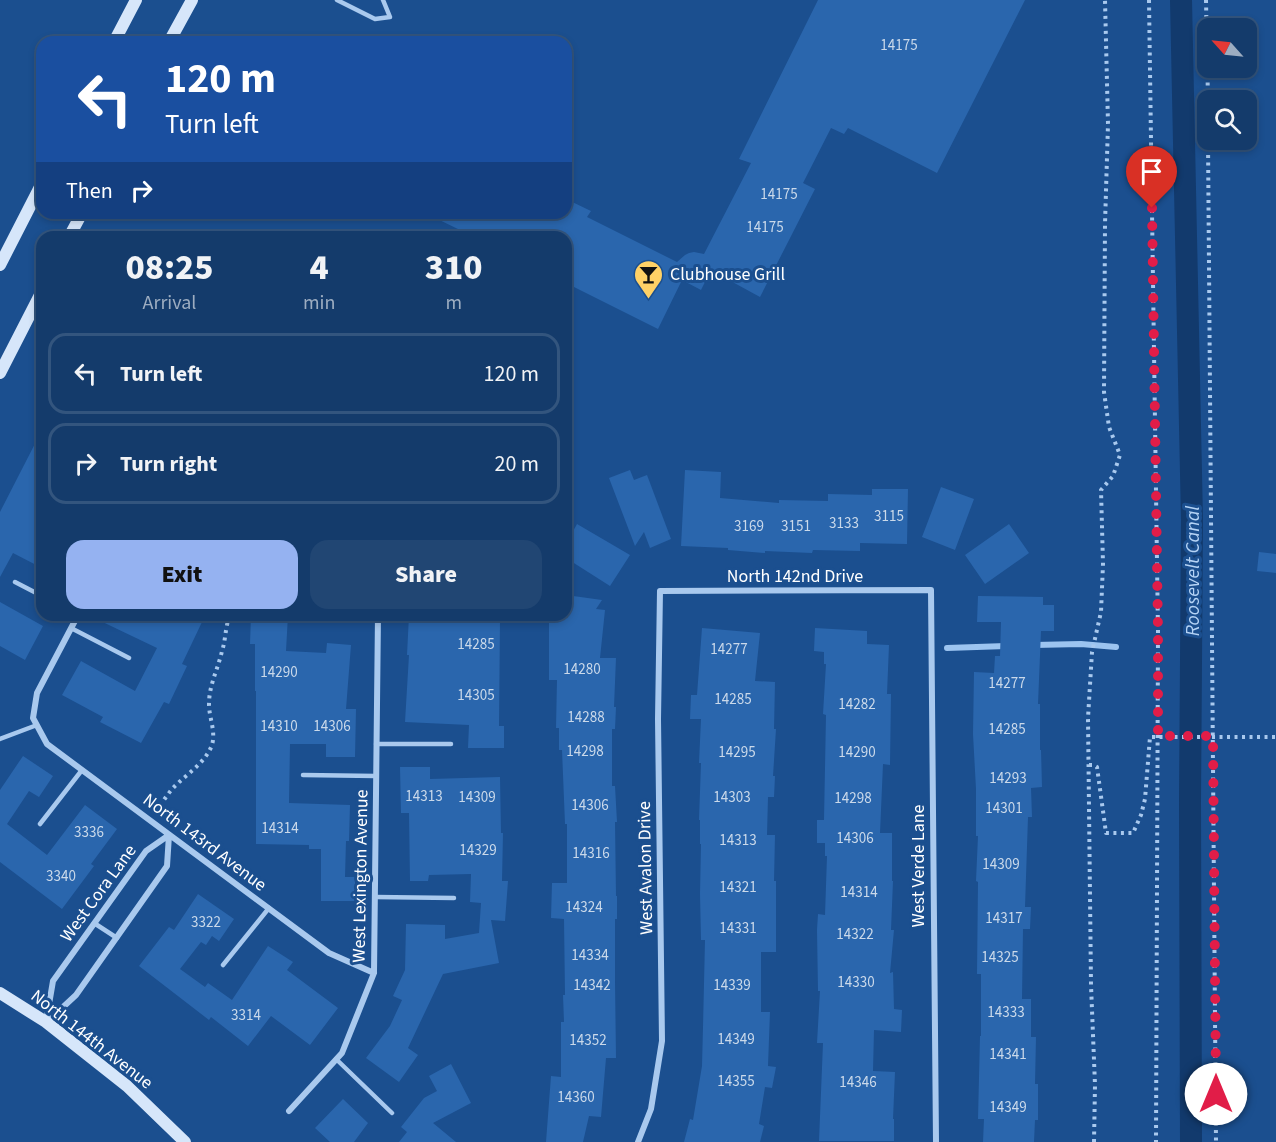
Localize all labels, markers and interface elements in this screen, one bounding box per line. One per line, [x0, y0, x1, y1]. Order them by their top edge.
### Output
north arrow [1197, 18, 1257, 78]
map controls [1197, 18, 1257, 150]
house number: 14175 [880, 35, 918, 56]
text: 120 m [165, 49, 276, 109]
icon: left [66, 60, 144, 138]
button: search [1197, 90, 1257, 150]
text: Turn left [165, 105, 259, 144]
pin [1126, 146, 1177, 208]
icon: arrive [1135, 155, 1168, 188]
icon: right [125, 174, 158, 207]
text: Then [66, 175, 113, 207]
house number: 14175 [760, 184, 798, 205]
house number: 14175 [746, 217, 784, 238]
text: 08:25 [125, 242, 214, 293]
text: 4 [310, 242, 329, 293]
text: 310 [425, 242, 483, 293]
bar icon: Clubhouse Grill [633, 258, 665, 300]
place label: Clubhouse Grill [670, 262, 785, 287]
text: Arrival [143, 289, 196, 317]
text: min [303, 289, 335, 317]
text: m [445, 289, 462, 317]
icon: left [69, 357, 102, 390]
text: Turn left [120, 358, 202, 390]
text: 120 m [484, 358, 539, 390]
icon: right [69, 447, 102, 480]
text: Turn right [120, 448, 217, 480]
text: 20 m [494, 448, 539, 480]
house number: 3115 [874, 506, 904, 527]
water label: Roosevelt Canal [1179, 506, 1207, 636]
house number: 3133 [829, 513, 859, 534]
house number: 3169 [734, 516, 764, 537]
house number: 3151 [781, 516, 811, 537]
button: Exit [66, 540, 298, 609]
button: Share [310, 540, 542, 609]
street label: North 142nd Drive [727, 564, 863, 589]
house number: 14285 [457, 634, 495, 655]
house number: 14277 [710, 639, 748, 660]
house number: 14280 [563, 659, 601, 680]
house number: 14290 [260, 662, 298, 683]
house number: 14277 [988, 673, 1026, 694]
house number: 14305 [457, 685, 495, 706]
house number: 14285 [714, 689, 752, 710]
house number: 14282 [838, 694, 876, 715]
house number: 14288 [567, 707, 605, 728]
house number: 14310 [260, 716, 298, 737]
house number: 14306 [313, 716, 351, 737]
house number: 14285 [988, 719, 1026, 740]
house number: 14298 [566, 741, 604, 762]
house number: 14295 [718, 742, 756, 763]
house number: 14290 [838, 742, 876, 763]
house number: 14293 [989, 768, 1027, 789]
house number: 14313 [405, 786, 443, 807]
house number: 14309 [458, 787, 496, 808]
house number: 14303 [713, 787, 751, 808]
street label: North 143rd Avenue [138, 788, 272, 897]
house number: 14298 [834, 788, 872, 809]
street label: West Lexington Avenue [346, 789, 375, 963]
house number: 14306 [571, 795, 609, 816]
house number: 14301 [985, 798, 1023, 819]
street label: West Avalon Drive [632, 801, 659, 935]
street label: West Verde Lane [906, 804, 931, 928]
house number: 14314 [261, 818, 299, 839]
house number: 3336 [74, 822, 104, 843]
house number: 14306 [836, 828, 874, 849]
house number: 14313 [719, 830, 757, 851]
street label: West Cora Lane [54, 839, 142, 947]
house number: 14329 [459, 840, 497, 861]
house number: 14316 [572, 843, 610, 864]
house number: 14309 [982, 854, 1020, 875]
house number: 3340 [46, 866, 76, 887]
house number: 14321 [719, 877, 757, 898]
house number: 14314 [840, 882, 878, 903]
house number: 14324 [565, 897, 603, 918]
house number: 14317 [985, 908, 1023, 929]
house number: 3322 [191, 912, 221, 933]
house number: 14331 [719, 918, 757, 939]
house number: 14322 [836, 924, 874, 945]
house number: 14334 [571, 945, 609, 966]
house number: 14325 [981, 947, 1019, 968]
house number: 14330 [837, 972, 875, 993]
house number: 14342 [573, 975, 611, 996]
house number: 14339 [713, 975, 751, 996]
street label: North 144th Avenue [25, 984, 158, 1095]
house number: 14333 [987, 1002, 1025, 1023]
house number: 3314 [231, 1005, 261, 1026]
house number: 14349 [717, 1029, 755, 1050]
house number: 14352 [569, 1030, 607, 1051]
house number: 14341 [989, 1044, 1027, 1065]
position arrow [1184, 1062, 1248, 1126]
house number: 14355 [717, 1071, 755, 1092]
house number: 14346 [839, 1072, 877, 1093]
house number: 14360 [557, 1087, 595, 1108]
house number: 14349 [989, 1097, 1027, 1118]

